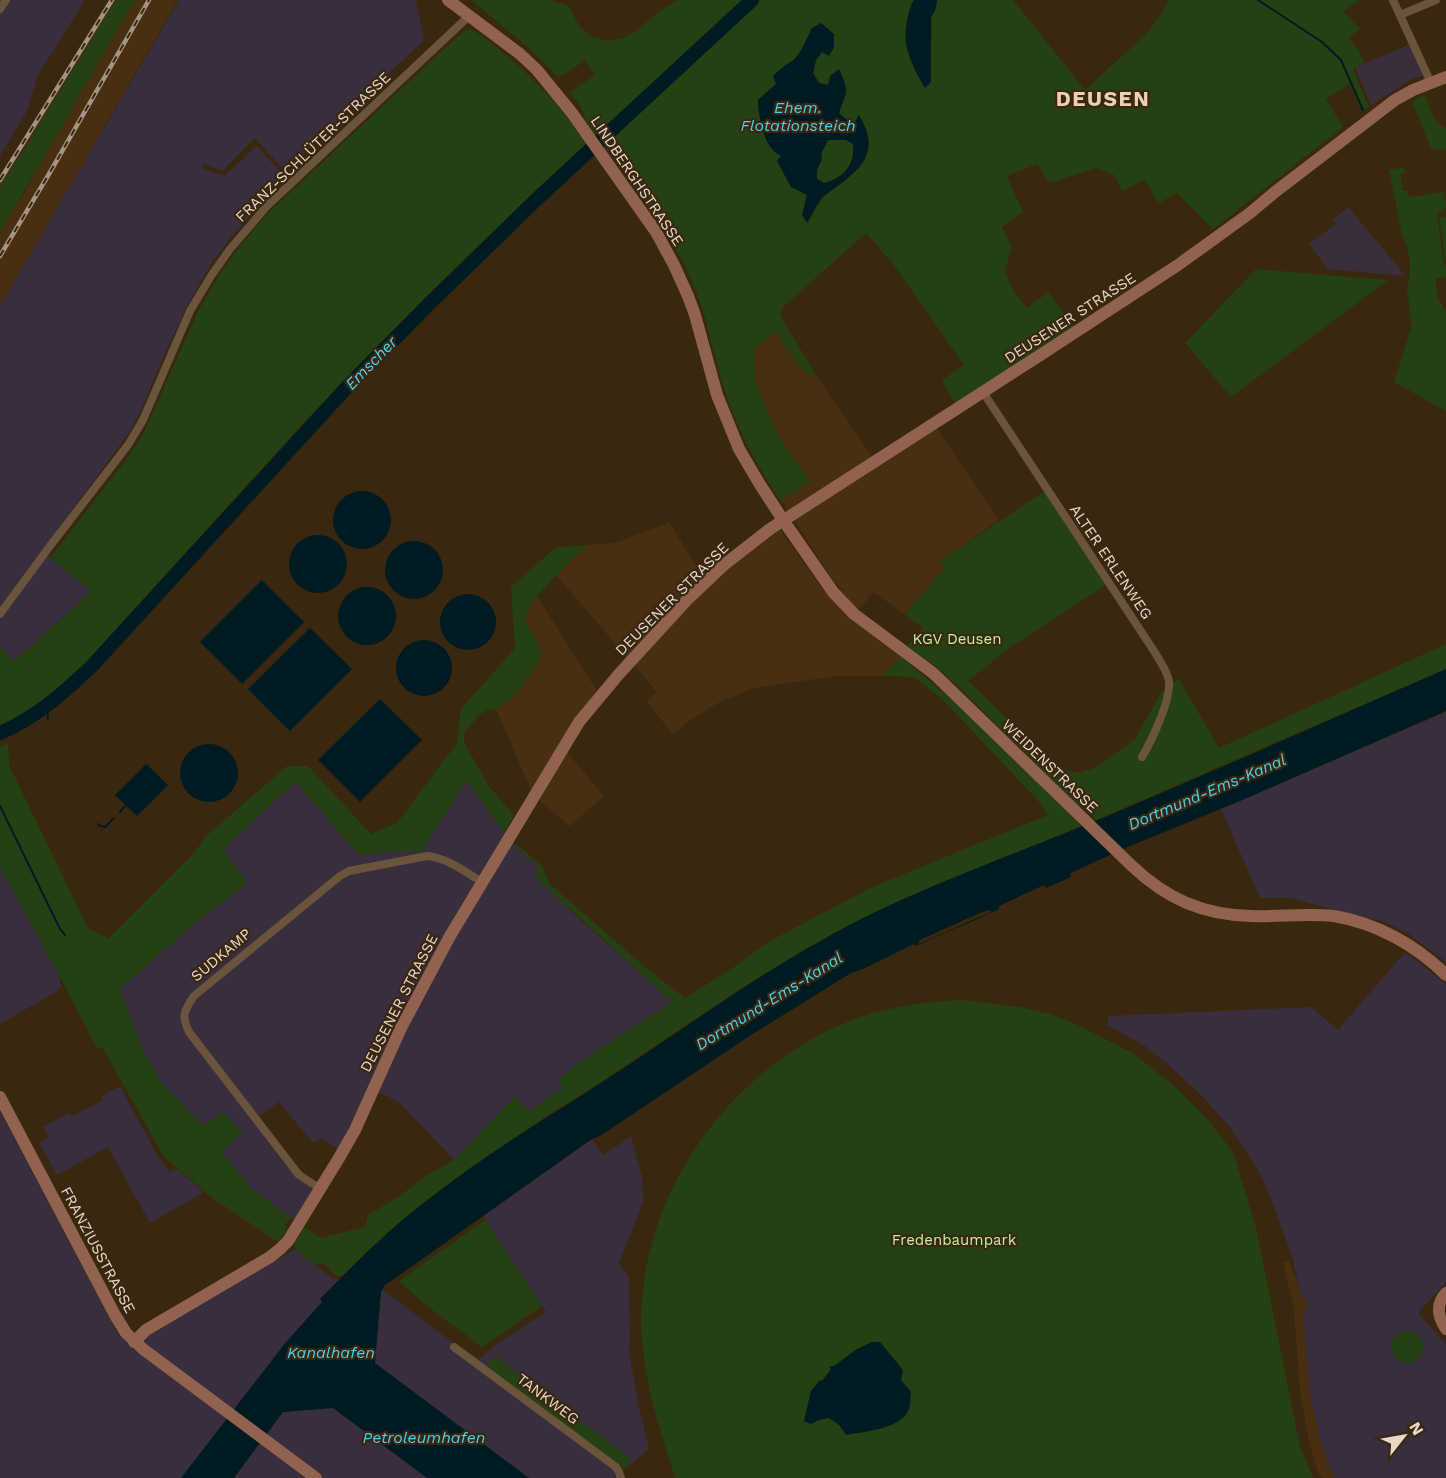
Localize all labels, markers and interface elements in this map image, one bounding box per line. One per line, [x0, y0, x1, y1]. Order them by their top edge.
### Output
street label: FRANZ-SCHLÜTER-STRASSE [232, 68, 394, 226]
district label: DEUSEN [1056, 86, 1150, 111]
water label: Ehem. Flotationsteich [740, 98, 856, 135]
street label: LINDBERGHSTRASSE [587, 112, 687, 250]
street label: DEUSENER STRASSE [1001, 269, 1139, 367]
water label: Emscher [341, 332, 401, 393]
street label: ALTER ERLENWEG [1066, 501, 1156, 623]
street label: DEUSENER STRASSE [612, 539, 732, 659]
park label: KGV Deusen [913, 630, 1001, 648]
street label: WEIDENSTRASSE [998, 716, 1102, 816]
water label: Dortmund-Ems-Kanal [1125, 750, 1289, 834]
street label: SUDKAMP [187, 925, 255, 985]
street label: DEUSENER STRASSE [356, 931, 442, 1075]
water label: Dortmund-Ems-Kanal [692, 948, 846, 1054]
street label: FRANZIUSSTRASSE [57, 1184, 139, 1316]
park label: Fredenbaumpark [892, 1231, 1017, 1249]
water label: Kanalhafen [287, 1343, 375, 1362]
street label: TANKWEG [513, 1370, 583, 1428]
north arrow [1374, 1406, 1434, 1466]
text: N [1405, 1419, 1428, 1439]
water label: Petroleumhafen [363, 1428, 485, 1447]

